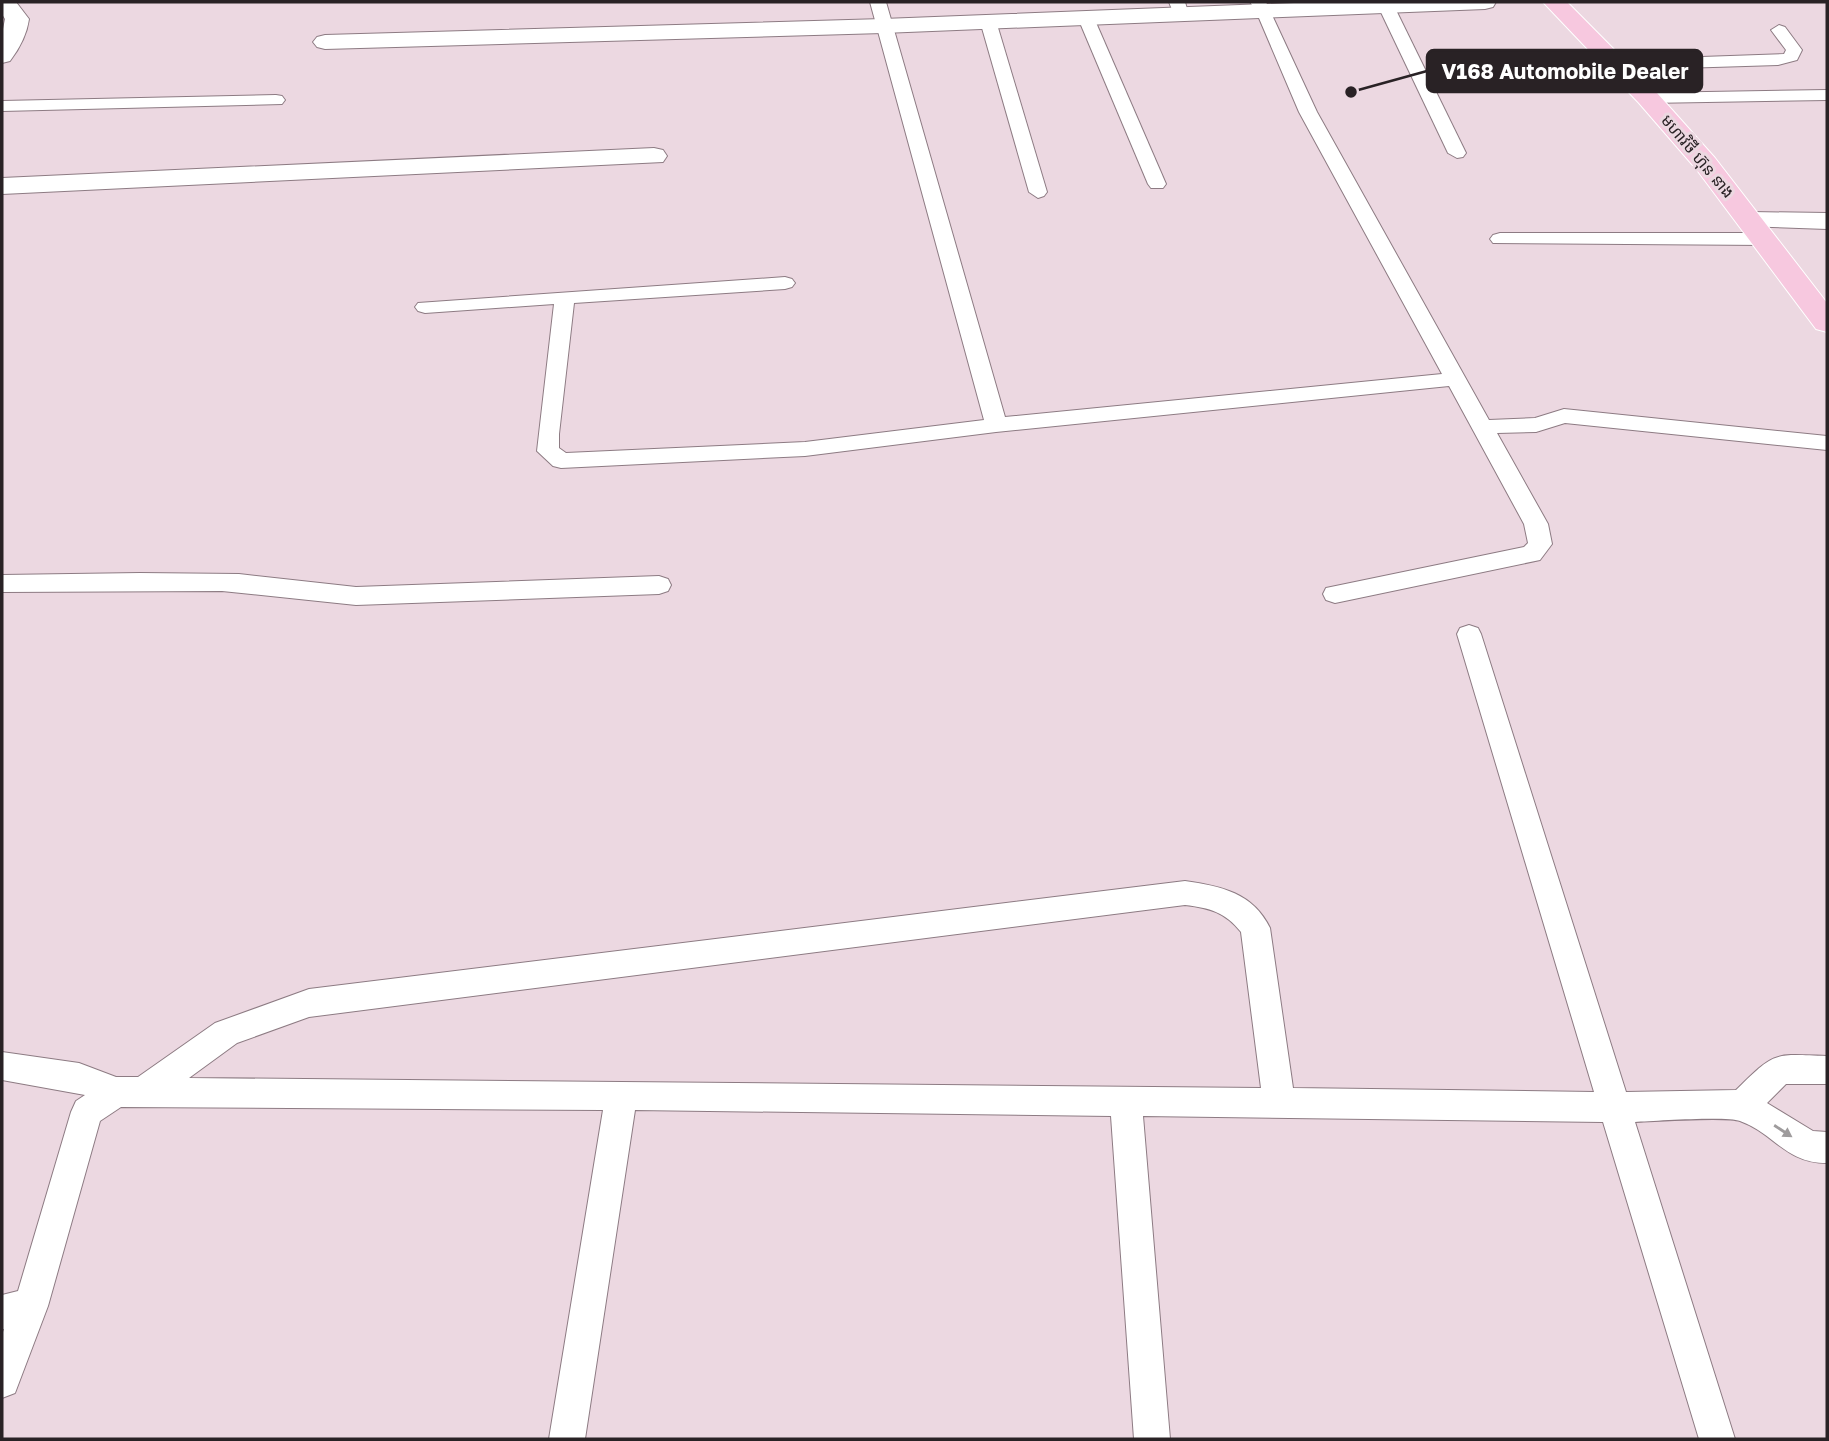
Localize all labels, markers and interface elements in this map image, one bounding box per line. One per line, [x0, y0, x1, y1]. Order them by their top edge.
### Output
callout: V168 Automobile Dealer [1427, 50, 1702, 92]
text: V168 Automobile Dealer [1441, 58, 1689, 84]
street label: មហាវិថី ហ៊ុន នាង [1656, 110, 1739, 203]
one-way arrow [1774, 1124, 1793, 1137]

